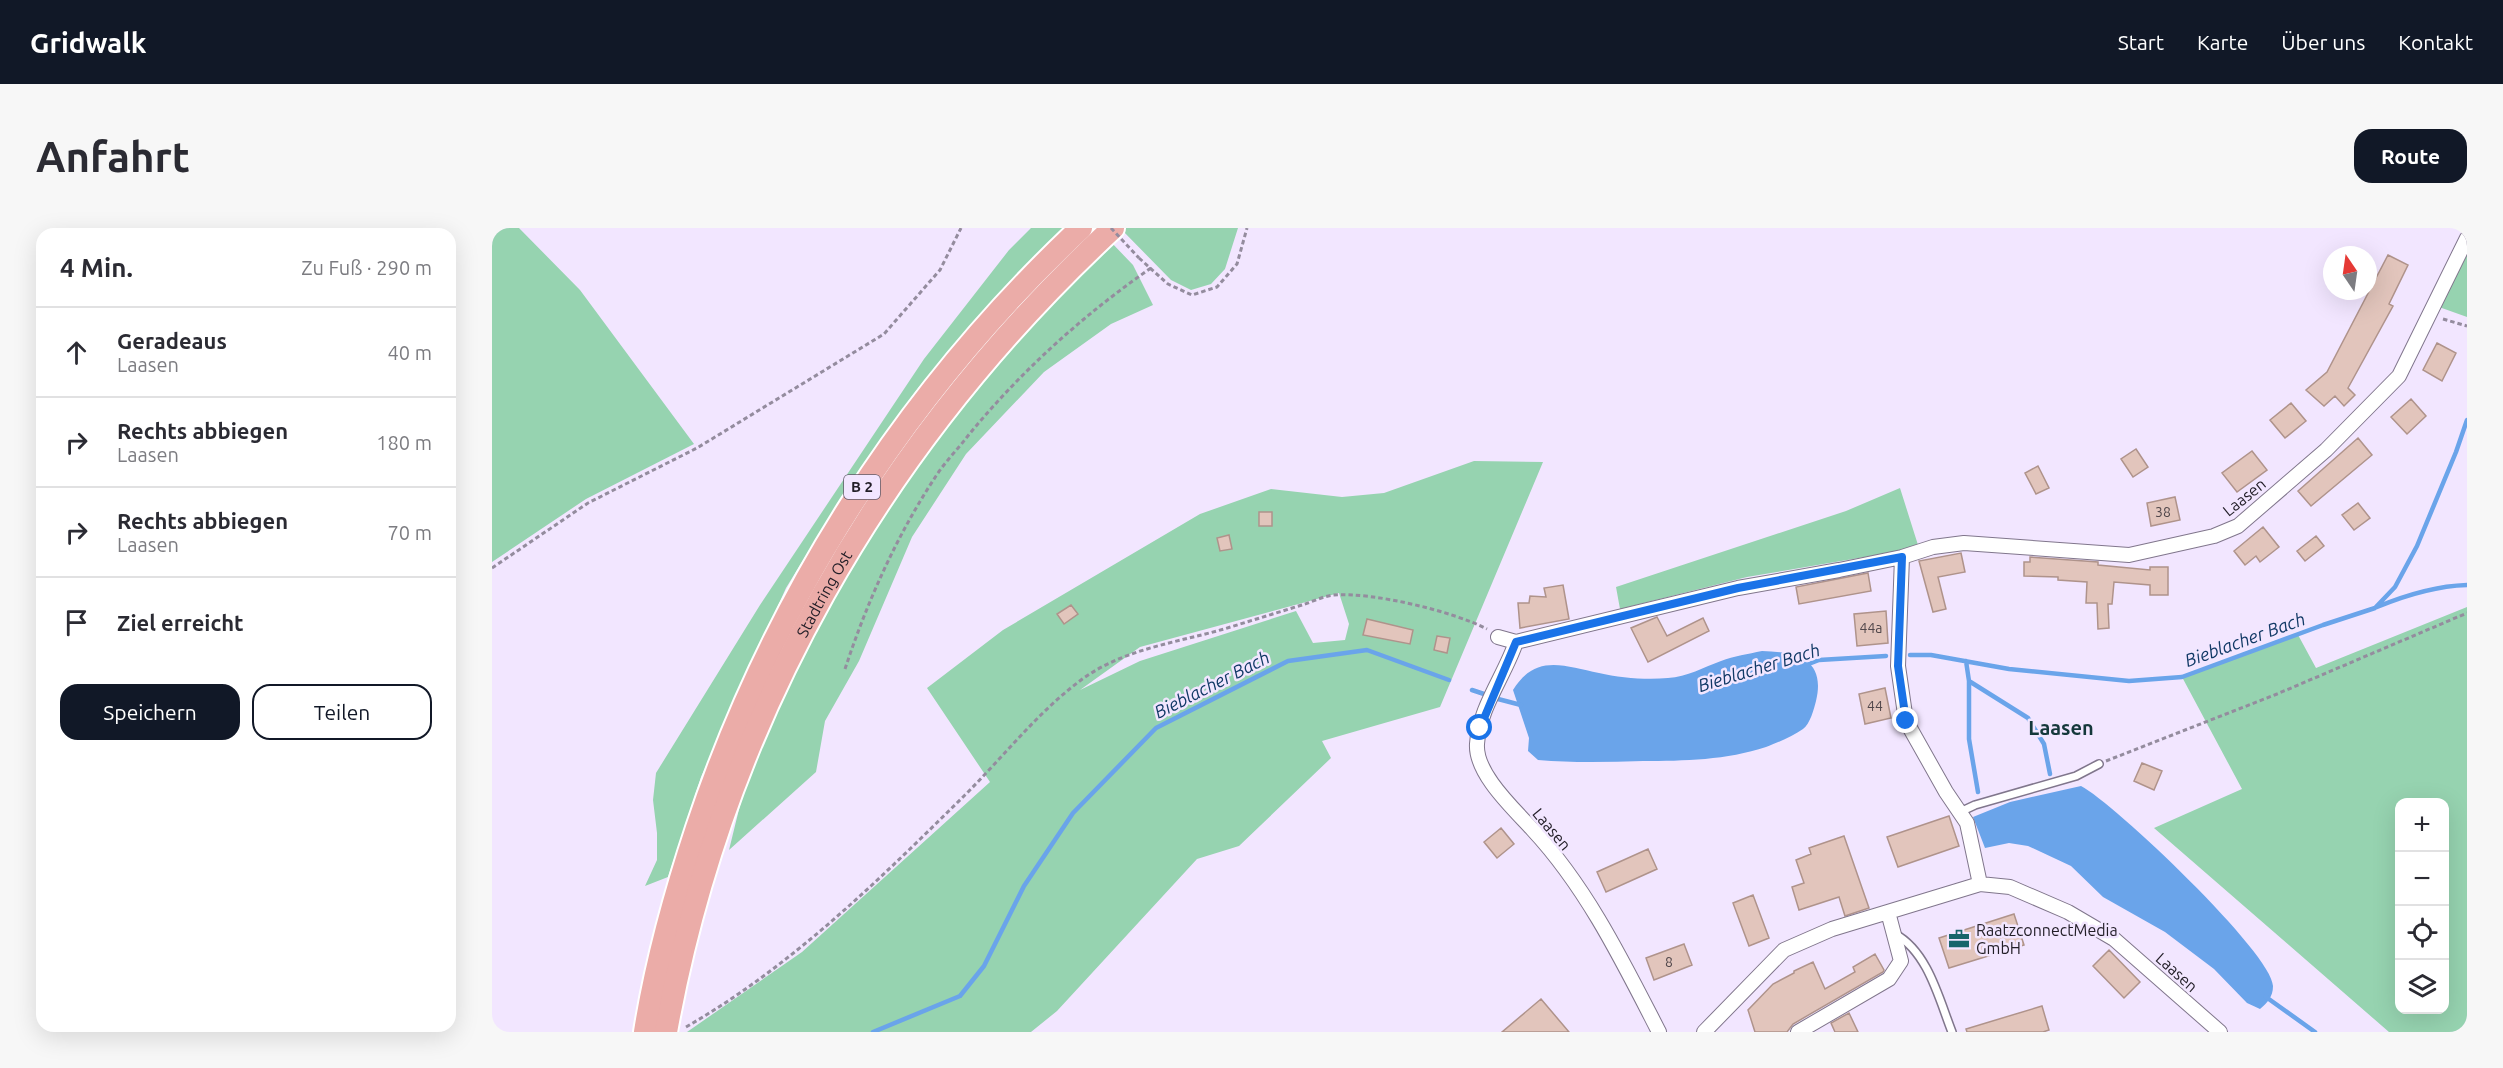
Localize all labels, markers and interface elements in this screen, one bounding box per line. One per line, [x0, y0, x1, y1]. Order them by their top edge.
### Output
text: Gridwalk [30, 27, 147, 58]
text: Start [2118, 30, 2164, 54]
text: Karte [2197, 30, 2248, 54]
text: Über uns [2281, 30, 2365, 54]
text: Kontakt [2398, 30, 2473, 54]
button: Route [2354, 129, 2467, 183]
text: Anfahrt [36, 133, 190, 180]
north arrow [2323, 246, 2377, 300]
text: 4 Min. [60, 253, 133, 282]
text: Zu Fuß · 290 m [301, 256, 432, 279]
text: Geradeaus [117, 328, 227, 353]
icon: ahead [60, 336, 93, 369]
text: 40 m [388, 341, 432, 364]
text: Laasen [117, 353, 179, 376]
text: Rechts abbiegen [117, 418, 288, 443]
icon: right [60, 426, 93, 459]
text: 180 m [376, 431, 432, 454]
text: Laasen [117, 443, 179, 466]
street label: Laasen [2219, 474, 2269, 520]
road number: B 2 [844, 475, 880, 499]
house number: 38 [2155, 504, 2171, 520]
text: Rechts abbiegen [117, 508, 288, 533]
icon: right [60, 516, 93, 549]
text: 70 m [388, 521, 432, 544]
text: Laasen [117, 533, 179, 556]
street label: Stadtring Ost [793, 547, 856, 640]
icon: arrive [60, 606, 93, 639]
water label: Bieblacher Bach [2182, 608, 2308, 670]
text: Ziel erreicht [117, 610, 244, 635]
house number: 44a [1860, 620, 1883, 636]
water label: Bieblacher Bach [1695, 639, 1822, 695]
water label: Bieblacher Bach [1151, 646, 1273, 722]
button: Speichern [60, 684, 240, 740]
button: Teilen [252, 684, 432, 740]
house number: 44 [1867, 698, 1883, 714]
route end [1892, 707, 1918, 733]
route start [1466, 714, 1492, 740]
district label: Laasen [2028, 716, 2094, 739]
map controls [2395, 798, 2449, 1014]
button: + [2395, 798, 2449, 852]
street label: Laasen [1529, 804, 1575, 854]
button: − [2395, 852, 2449, 906]
button: locate [2395, 906, 2449, 960]
place label: RaatzconnectMedia GmbH [1976, 921, 2118, 957]
office icon: RaatzconnectMedia GmbH [1947, 927, 1971, 951]
street label: Laasen [2153, 949, 2201, 995]
house number: 8 [1665, 954, 1673, 970]
button: layers [2395, 960, 2449, 1014]

